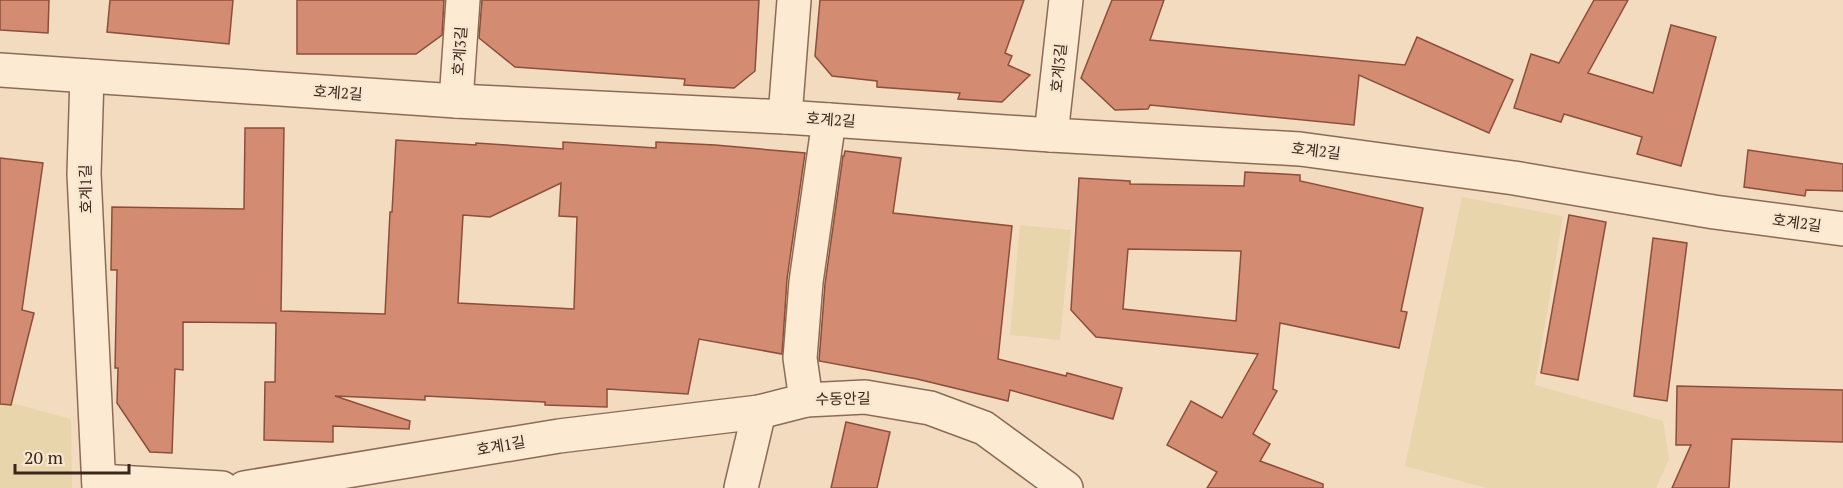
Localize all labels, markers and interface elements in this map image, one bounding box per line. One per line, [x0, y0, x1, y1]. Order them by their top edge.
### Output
street label: 호계3길 [447, 26, 471, 76]
street label: 호계3길 [1045, 42, 1071, 94]
street label: 호계2길 [313, 80, 363, 104]
street label: 호계2길 [806, 107, 856, 131]
street label: 호계2길 [1290, 137, 1342, 163]
street label: 호계1길 [75, 164, 95, 214]
street label: 호계2길 [1771, 209, 1823, 235]
street label: 수동안길 [815, 388, 871, 408]
street label: 호계1길 [475, 431, 527, 459]
scale bar [15, 437, 129, 475]
text: 20 m [24, 445, 64, 469]

